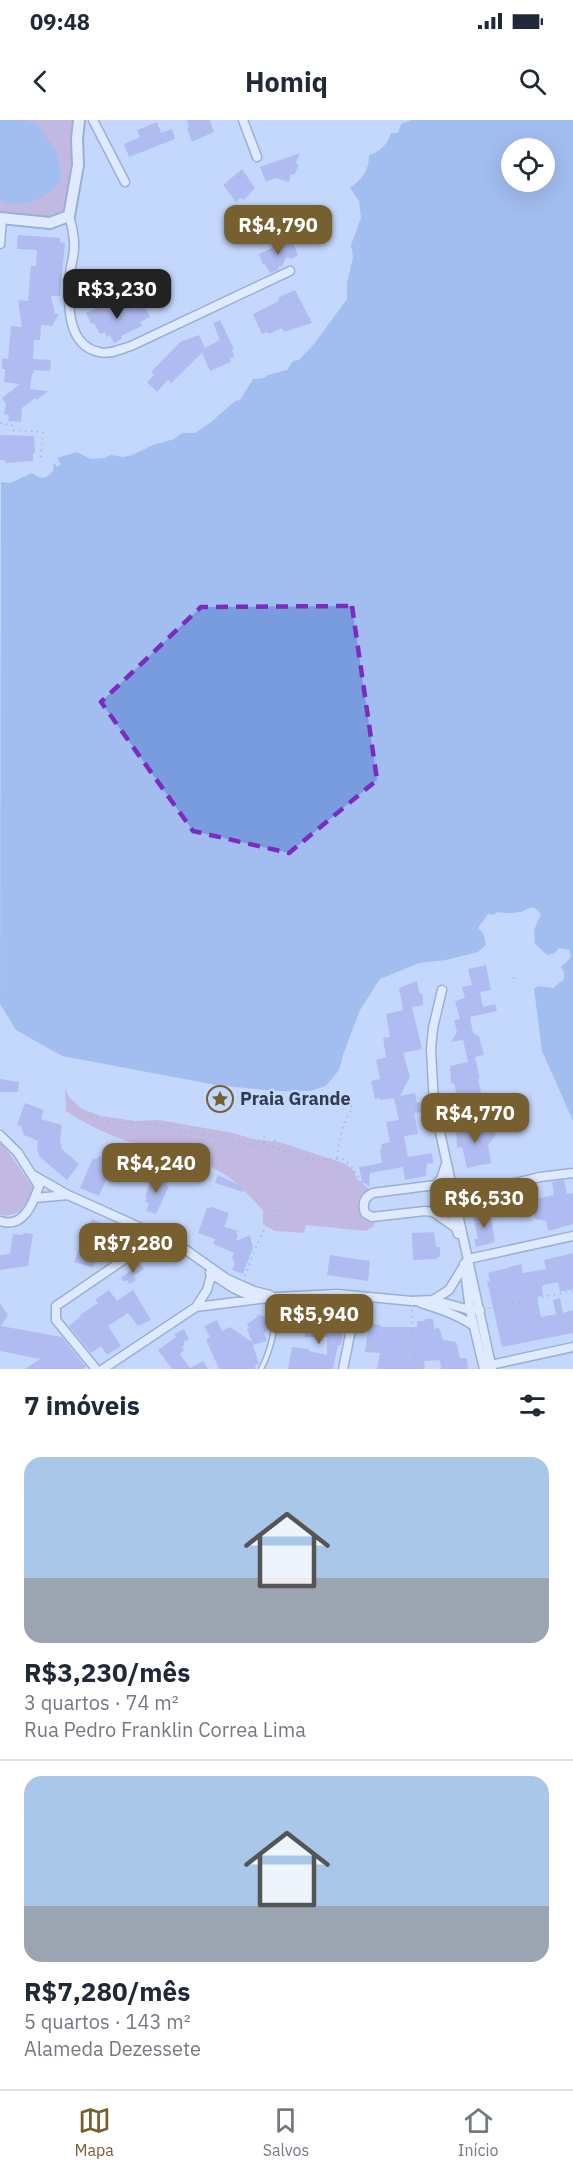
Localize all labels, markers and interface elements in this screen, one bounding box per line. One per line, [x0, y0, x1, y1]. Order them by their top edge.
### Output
text: 09:48 [30, 7, 90, 36]
text: Homiq [245, 64, 328, 99]
icon: back [24, 65, 57, 98]
icon: search [516, 65, 549, 98]
map controls [501, 138, 555, 192]
button: locate [501, 138, 555, 192]
pin: R$4,790 [223, 205, 333, 256]
text: R$4,790 [238, 211, 318, 238]
pin: R$3,230 [62, 269, 172, 320]
text: R$3,230 [77, 275, 157, 302]
place icon: Praia Grande [205, 1084, 235, 1114]
place label: Praia Grande [240, 1087, 351, 1110]
pin: R$4,770 [420, 1093, 530, 1144]
text: R$4,770 [435, 1099, 515, 1126]
pin: R$4,240 [101, 1143, 211, 1194]
text: R$4,240 [116, 1149, 196, 1176]
pin: R$6,530 [429, 1178, 539, 1229]
text: R$6,530 [444, 1184, 524, 1211]
pin: R$7,280 [78, 1223, 188, 1274]
text: R$7,280 [93, 1229, 173, 1256]
pin: R$5,940 [264, 1294, 374, 1345]
text: R$5,940 [279, 1300, 359, 1327]
text: 7 imóveis [24, 1388, 140, 1422]
icon: filters [516, 1389, 549, 1422]
icon: home [233, 1496, 341, 1604]
text: R$3,230/mês [24, 1655, 190, 1689]
text: 3 quartos · 74 m² [24, 1689, 179, 1716]
text: Rua Pedro Franklin Correa Lima [24, 1716, 306, 1743]
icon: home [233, 1815, 341, 1923]
text: R$7,280/mês [24, 1974, 190, 2008]
text: 5 quartos · 143 m² [24, 2008, 191, 2035]
text: Alameda Dezessete [24, 2035, 201, 2062]
tab: Mapa [74, 2104, 114, 2160]
tab: Salvos [263, 2104, 309, 2160]
tab: Início [458, 2104, 499, 2160]

